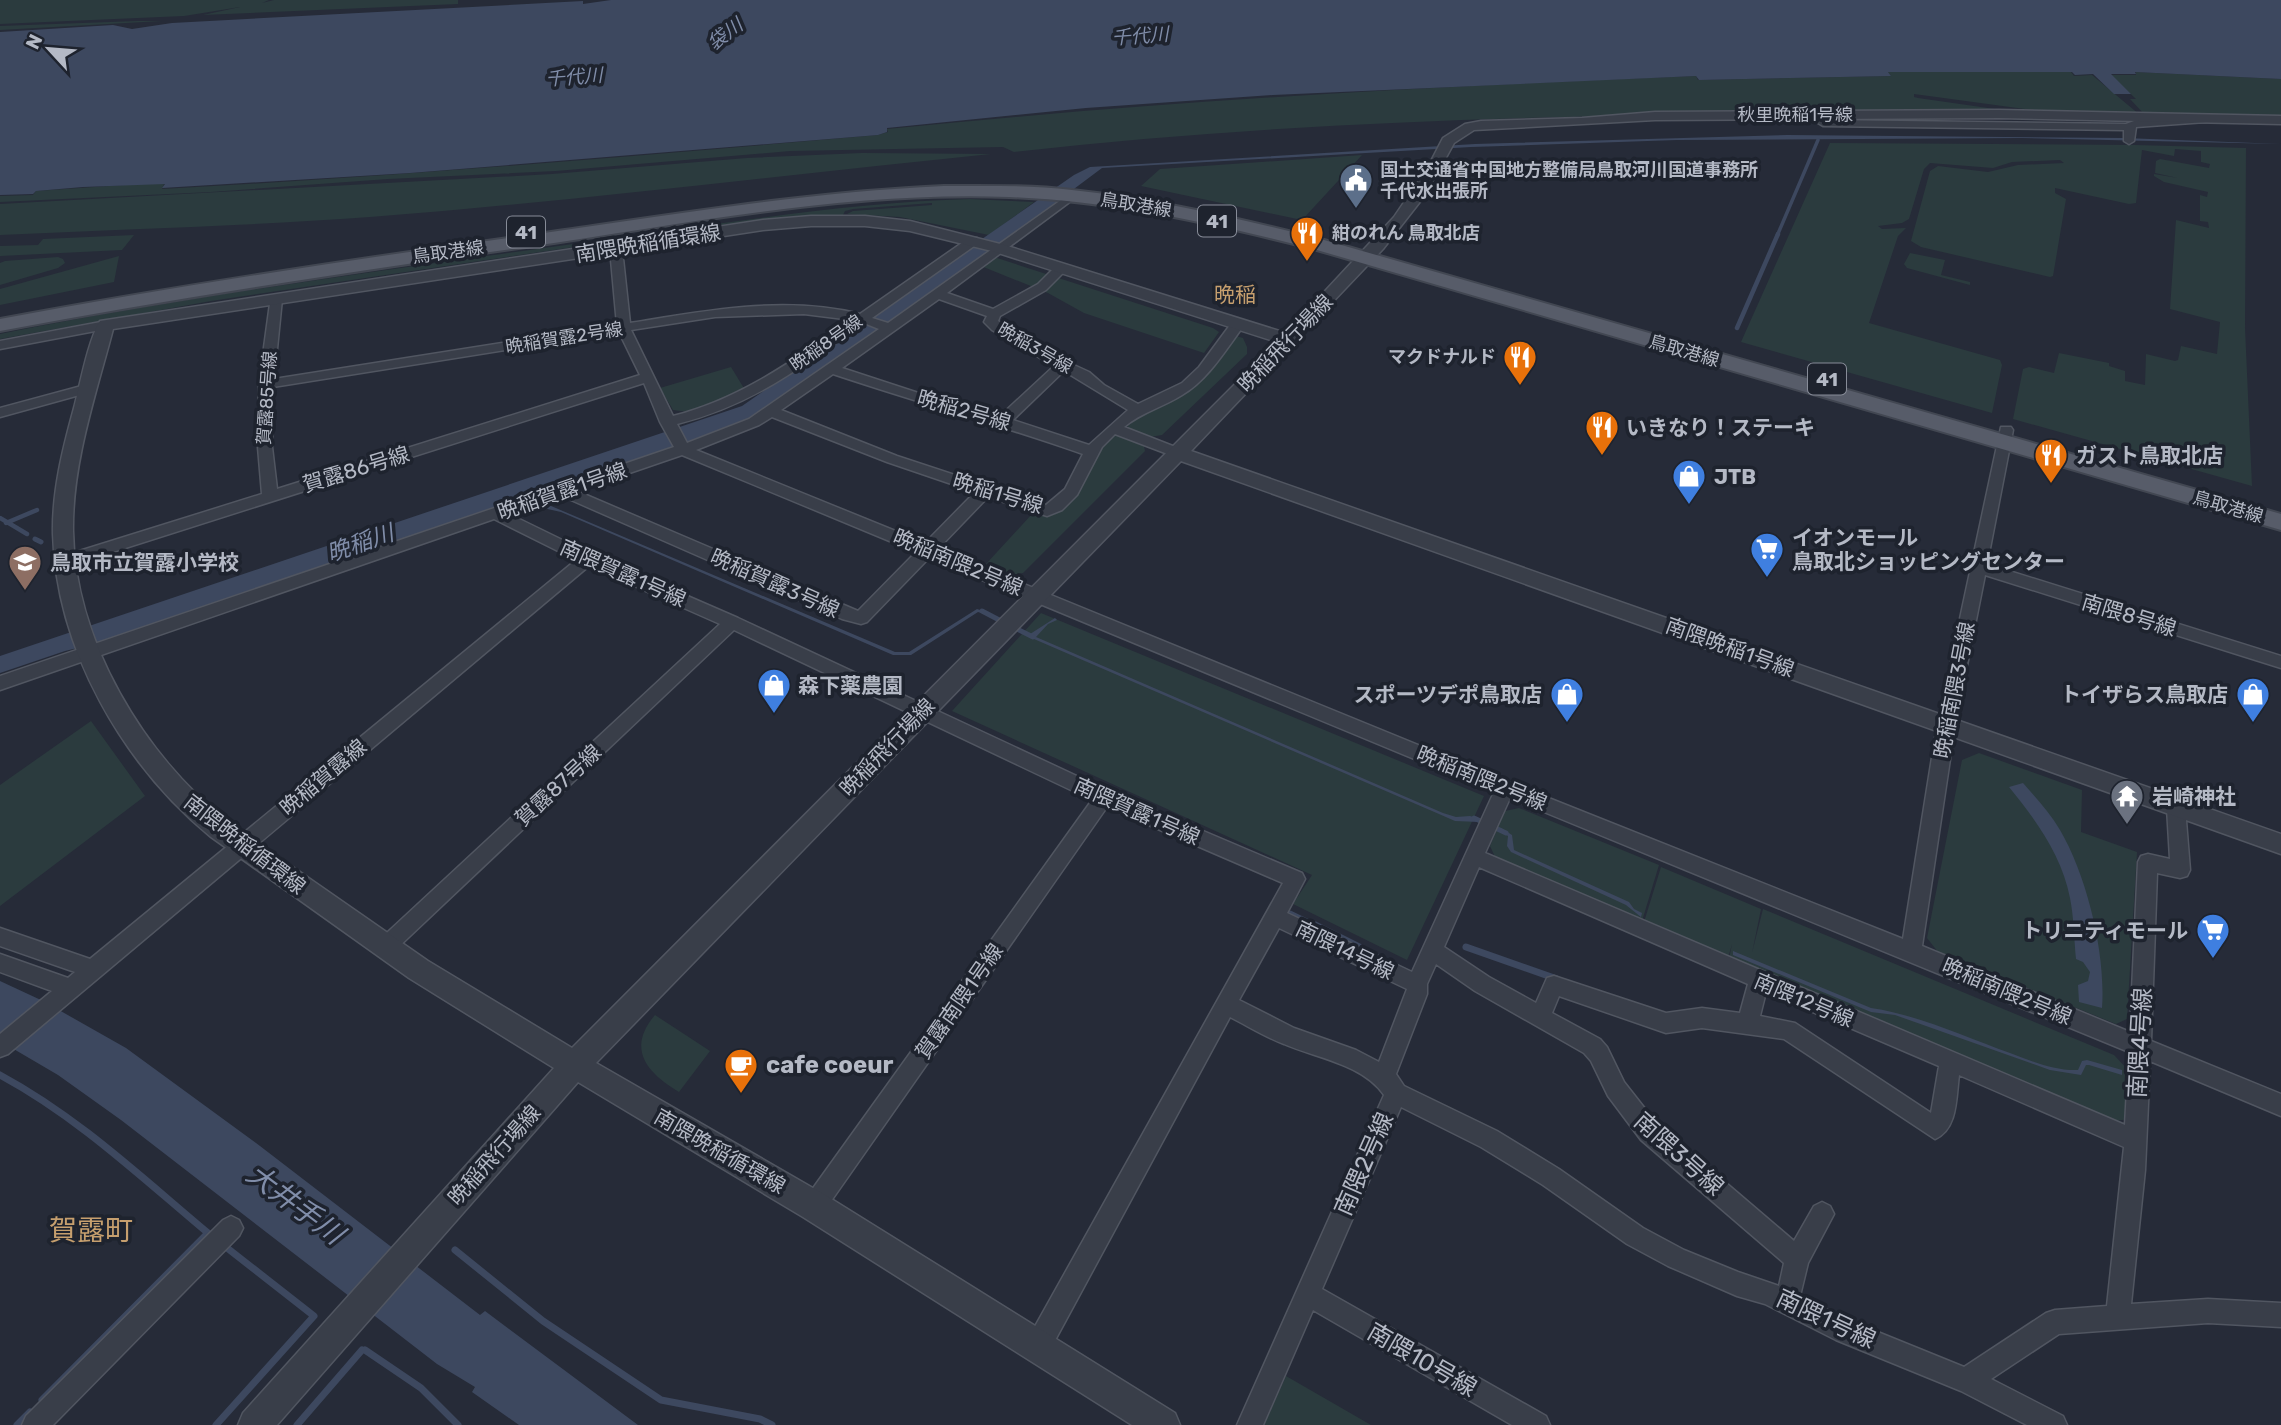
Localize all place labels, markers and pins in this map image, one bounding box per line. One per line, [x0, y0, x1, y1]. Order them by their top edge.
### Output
place label: 国土交通省中国地方整備局鳥取河川国道事務所 千代水出張所 [1380, 159, 1758, 202]
public building icon: 国土交通省中国地方整備局鳥取河川国道事務所 千代水出張所 [1337, 161, 1375, 210]
restaurant icon: 紺のれん 鳥取北店 [1288, 214, 1326, 263]
place label: 紺のれん 鳥取北店 [1332, 222, 1480, 244]
restaurant icon: マクドナルド [1501, 338, 1539, 387]
place label: マクドナルド [1388, 346, 1496, 368]
restaurant icon: いきなり！ステーキ [1583, 408, 1621, 457]
place label: いきなり！ステーキ [1626, 415, 1815, 440]
restaurant icon: ガスト鳥取北店 [2032, 436, 2070, 485]
place label: ガスト鳥取北店 [2076, 443, 2223, 468]
shop icon: JTB [1670, 457, 1708, 506]
place label: JTB [1714, 464, 1756, 489]
place label: イオンモール 鳥取北ショッピングセンター [1792, 525, 2065, 574]
supermarket icon: イオンモール 鳥取北ショッピングセンター [1748, 530, 1786, 579]
school or university icon: 鳥取市立賀露小学校 [6, 543, 44, 592]
place label: 鳥取市立賀露小学校 [50, 550, 239, 575]
shop icon: 森下薬農園 [755, 666, 793, 715]
place label: 森下薬農園 [798, 673, 903, 698]
shop icon: スポーツデポ鳥取店 [1548, 675, 1586, 724]
shop icon: トイザらス鳥取店 [2234, 675, 2272, 724]
place label: スポーツデポ鳥取店 [1353, 682, 1542, 707]
place label: トイザらス鳥取店 [2060, 682, 2228, 707]
temple icon: 岩崎神社 [2108, 777, 2146, 826]
place label: 岩崎神社 [2152, 784, 2236, 809]
supermarket icon: トリニティモール [2194, 911, 2232, 960]
place label: トリニティモール [2021, 918, 2188, 943]
cafe icon: cafe coeur [722, 1046, 760, 1095]
place label: cafe coeur [766, 1051, 894, 1079]

